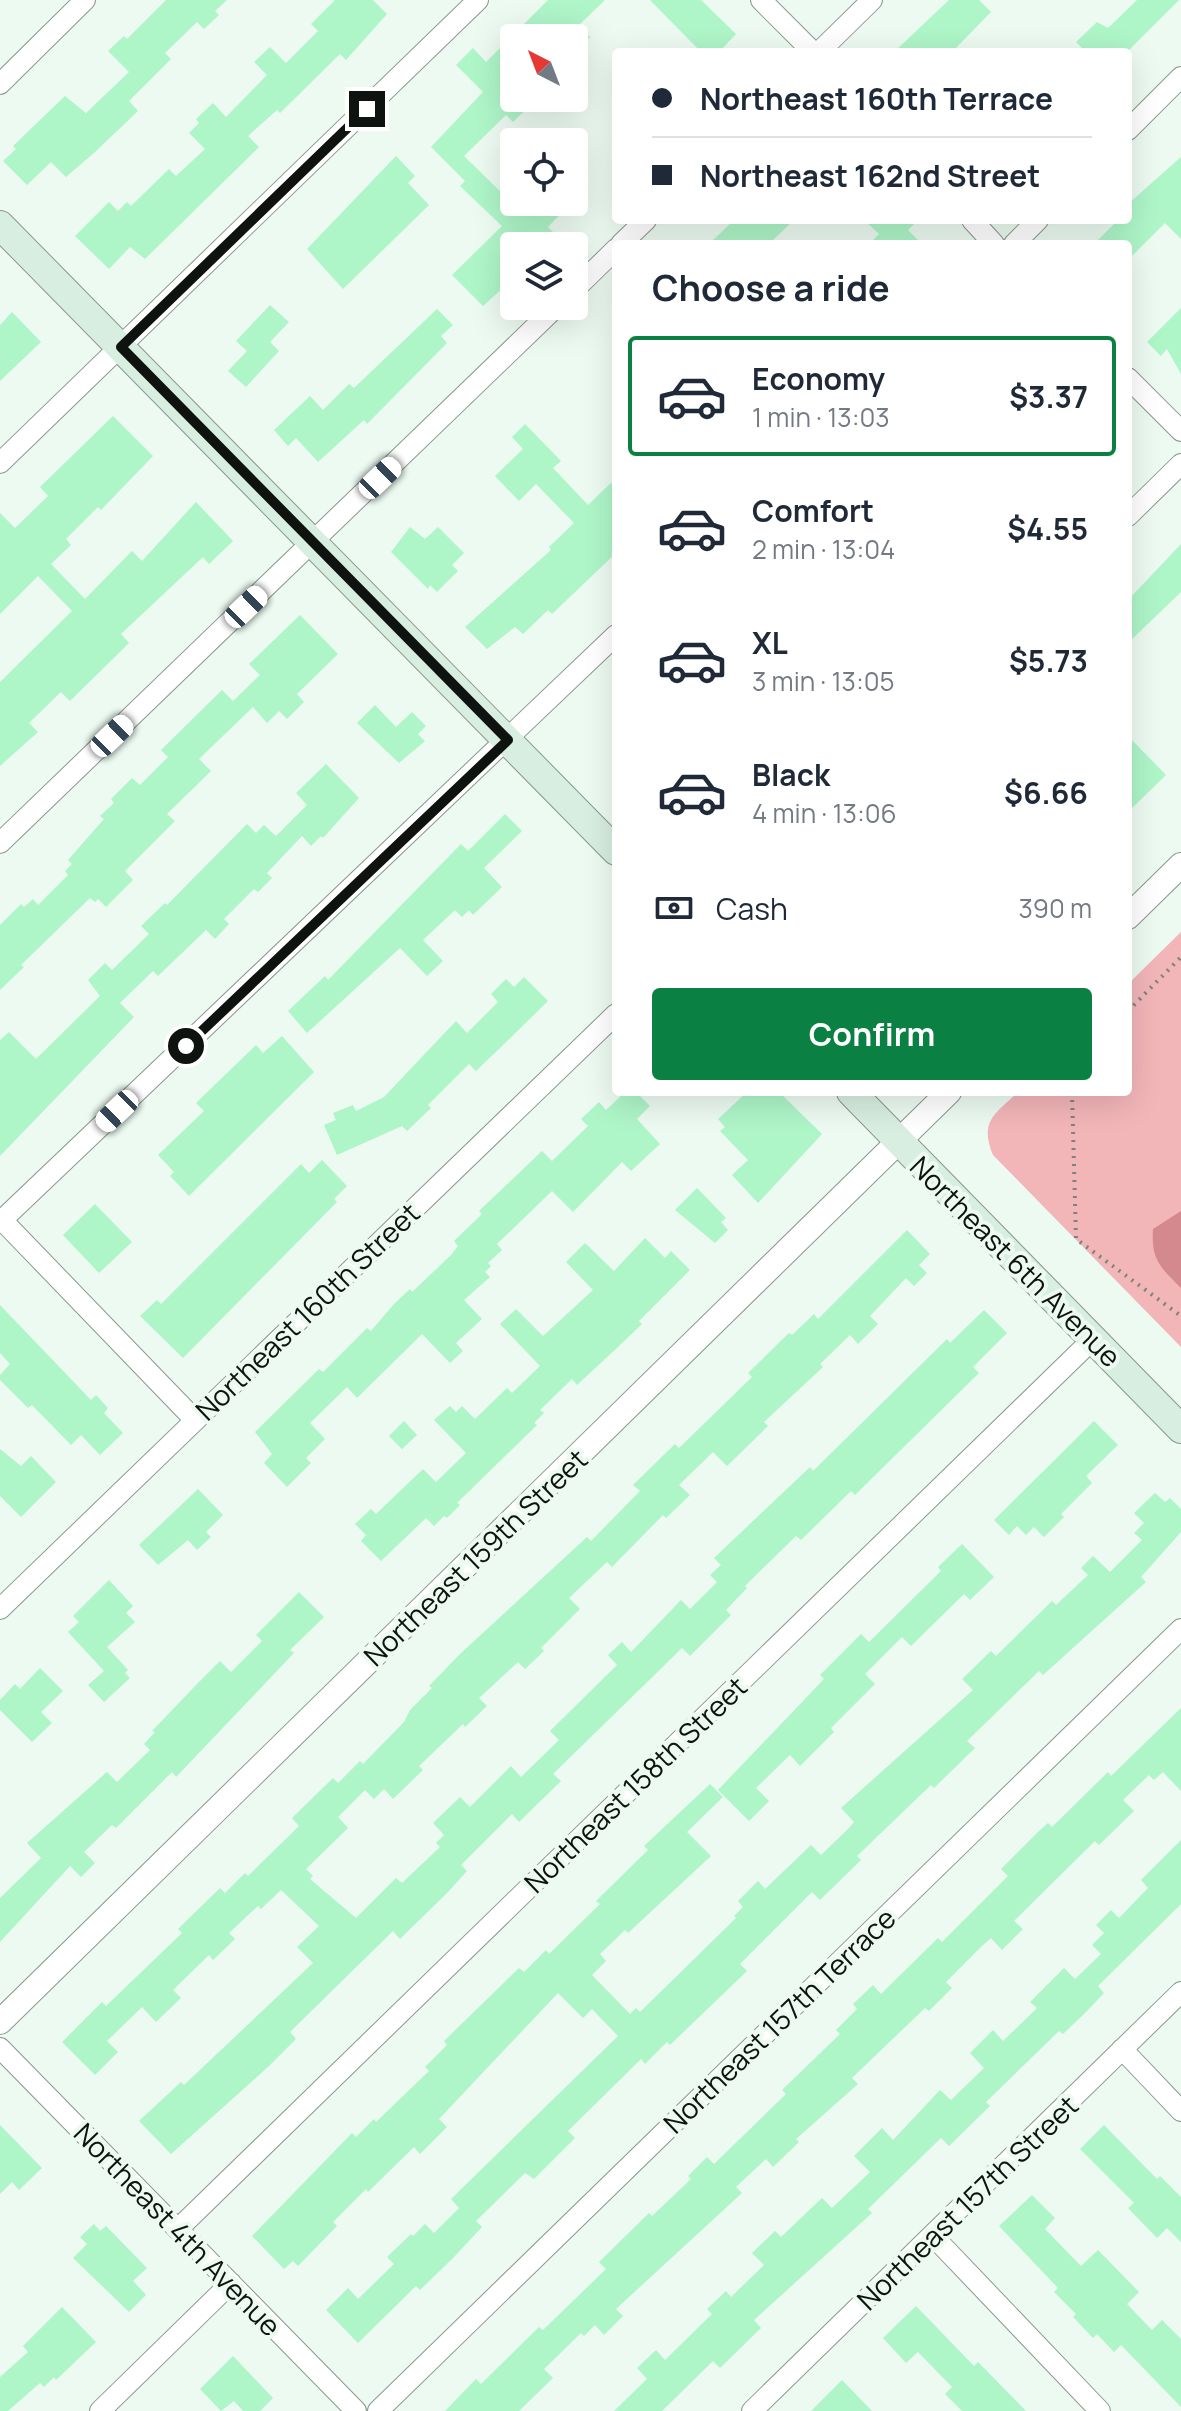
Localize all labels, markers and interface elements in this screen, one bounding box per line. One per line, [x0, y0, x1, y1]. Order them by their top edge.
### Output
north arrow [500, 24, 588, 112]
map controls [500, 24, 588, 320]
text: Northeast 160th Terrace [700, 78, 1053, 119]
route end [349, 91, 385, 127]
button: locate [500, 128, 588, 216]
text: Northeast 162nd Street [700, 155, 1040, 196]
button: layers [500, 232, 588, 320]
text: Choose a ride [652, 263, 890, 312]
text: Economy [752, 358, 885, 399]
icon: car [656, 360, 728, 432]
text: $3.37 [1009, 376, 1088, 417]
text: 1 min · 13:03 [752, 399, 890, 435]
car [354, 453, 406, 503]
text: Comfort [752, 490, 874, 531]
icon: car [656, 492, 728, 564]
text: $4.55 [1007, 508, 1088, 549]
text: 2 min · 13:04 [752, 531, 895, 567]
car [220, 582, 272, 632]
text: XL [752, 622, 788, 663]
icon: car [656, 624, 728, 696]
text: $5.73 [1009, 640, 1088, 681]
text: 3 min · 13:05 [752, 663, 895, 699]
car [86, 711, 138, 761]
text: Black [752, 754, 830, 795]
icon: car [656, 756, 728, 828]
text: $6.66 [1004, 772, 1088, 813]
text: 4 min · 13:06 [752, 795, 897, 831]
icon: cash [652, 886, 696, 930]
text: Cash [716, 888, 788, 929]
text: 390 m [1018, 890, 1092, 926]
button: Confirm [652, 988, 1092, 1080]
route start [168, 1028, 204, 1064]
car [91, 1086, 143, 1136]
street label: Northeast 6th Avenue [902, 1147, 1130, 1375]
street label: Northeast 160th Street [187, 1194, 427, 1428]
street label: Northeast 159th Street [355, 1440, 595, 1674]
street label: Northeast 158th Street [515, 1668, 755, 1900]
street label: Northeast 157th Terrace [655, 1899, 903, 2141]
street label: Northeast 157th Street [848, 2086, 1086, 2318]
street label: Northeast 4th Avenue [66, 2114, 290, 2344]

